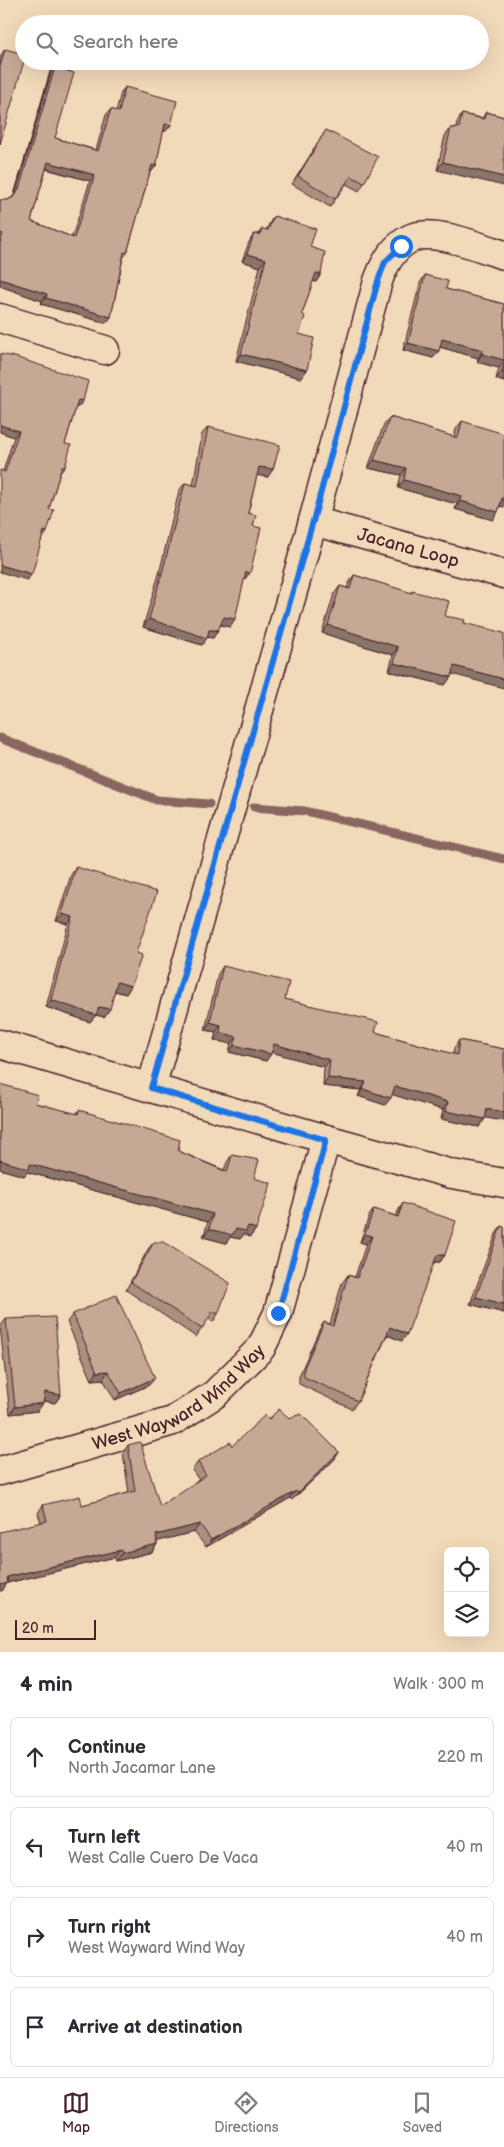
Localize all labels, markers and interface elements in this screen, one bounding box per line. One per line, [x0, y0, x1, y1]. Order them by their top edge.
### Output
search box [15, 15, 489, 70]
icon: search [33, 29, 61, 57]
text: Search here [73, 31, 178, 54]
route start [390, 235, 413, 258]
street label: Jacana Loop [355, 524, 462, 572]
route end [267, 1302, 290, 1325]
street label: West Wayward Wind Way [90, 1340, 270, 1455]
map controls [444, 1547, 489, 1637]
button: locate [444, 1547, 489, 1592]
button: layers [444, 1592, 489, 1637]
scale bar [15, 1617, 96, 1640]
text: 20 m [22, 1620, 54, 1637]
text: 4 min [20, 1672, 73, 1697]
text: Walk · 300 m [393, 1675, 484, 1694]
text: Continue [68, 1736, 146, 1759]
icon: ahead [21, 1743, 49, 1771]
text: 220 m [437, 1748, 483, 1767]
text: North Jacamar Lane [68, 1759, 216, 1778]
text: Turn left [68, 1826, 140, 1849]
icon: left [21, 1833, 49, 1861]
text: 40 m [446, 1838, 483, 1857]
text: West Calle Cuero De Vaca [68, 1849, 258, 1868]
text: Turn right [68, 1916, 151, 1939]
icon: right [21, 1923, 49, 1951]
text: 40 m [446, 1928, 483, 1947]
text: West Wayward Wind Way [68, 1939, 245, 1958]
icon: arrive [21, 2013, 49, 2041]
text: Arrive at destination [68, 2016, 243, 2039]
tab: Map [62, 2089, 90, 2136]
tab: Directions [214, 2089, 279, 2136]
tab: Saved [403, 2089, 442, 2136]

